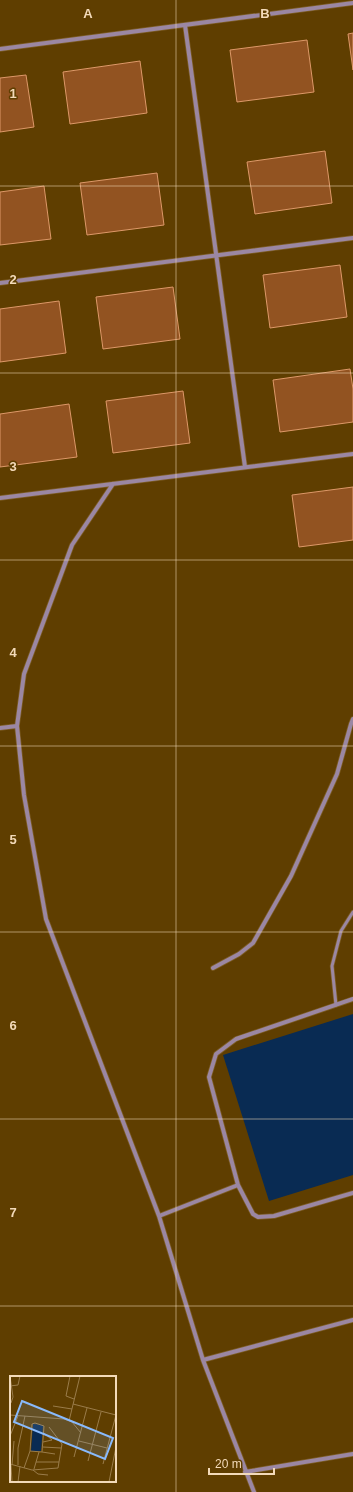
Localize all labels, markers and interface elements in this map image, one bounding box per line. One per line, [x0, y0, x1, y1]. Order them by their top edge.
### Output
text: A [83, 6, 93, 21]
text: B [260, 6, 270, 21]
text: 1 [9, 86, 17, 101]
text: 2 [9, 272, 17, 287]
text: 3 [9, 459, 17, 474]
text: 4 [9, 645, 17, 660]
text: 5 [9, 832, 17, 847]
text: 6 [9, 1018, 17, 1033]
text: 7 [9, 1205, 17, 1220]
inset map [10, 1376, 116, 1482]
scale bar [209, 1450, 274, 1476]
text: 20 m [215, 1457, 242, 1471]

